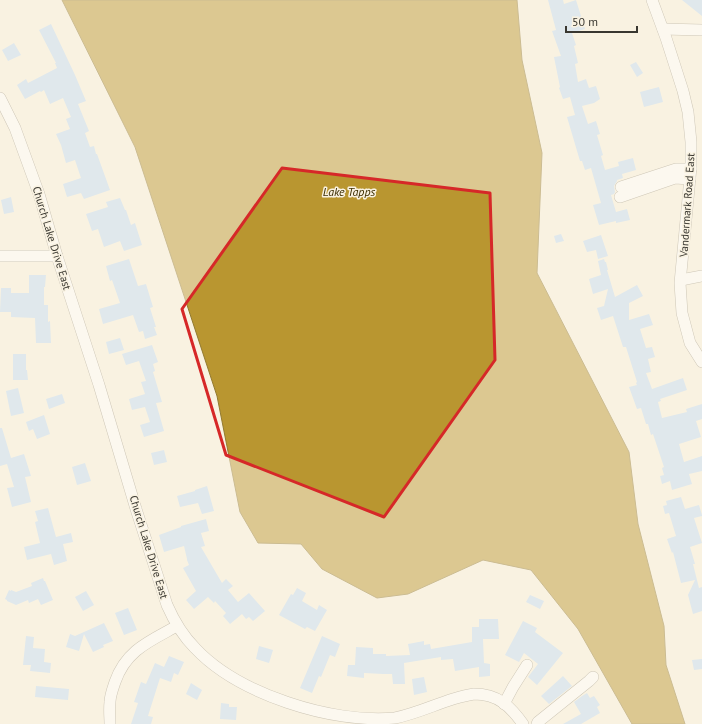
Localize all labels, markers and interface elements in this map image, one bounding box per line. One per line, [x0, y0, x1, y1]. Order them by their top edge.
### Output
scale bar [566, 8, 637, 34]
text: 50 m [572, 14, 598, 29]
street label: Vandermark Road East [676, 152, 698, 259]
street label: Church Lake Drive East [30, 184, 75, 292]
water label: Lake Tapps [323, 184, 376, 199]
street label: Church Lake Drive East [127, 493, 172, 601]

